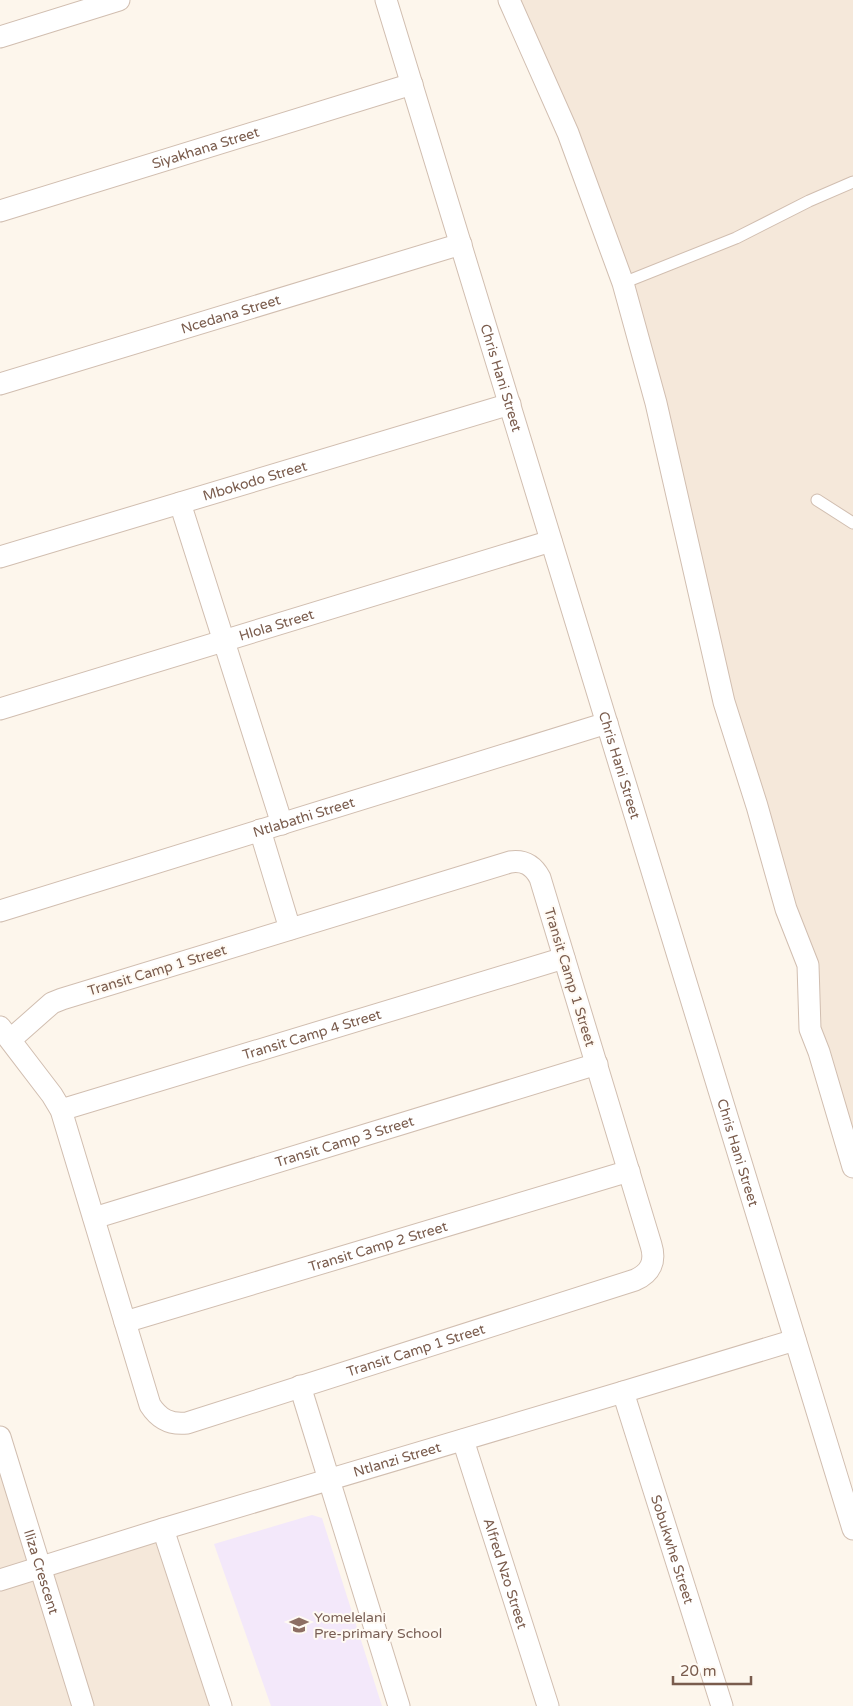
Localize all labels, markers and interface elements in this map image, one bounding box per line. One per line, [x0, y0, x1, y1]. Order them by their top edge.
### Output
street label: Siyakhana Street [150, 123, 262, 173]
street label: Ncedana Street [179, 291, 283, 338]
street label: Chris Hani Street [476, 322, 526, 434]
street label: Mbokodo Street [201, 457, 310, 505]
street label: Hlola Street [237, 606, 317, 645]
street label: Chris Hani Street [595, 709, 644, 822]
street label: Ntlabathi Street [251, 793, 357, 841]
street label: Transit Camp 1 Street [540, 906, 599, 1049]
street label: Transit Camp 1 Street [86, 941, 229, 1000]
street label: Transit Camp 4 Street [240, 1006, 384, 1064]
street label: Chris Hani Street [713, 1097, 762, 1209]
street label: Transit Camp 3 Street [273, 1112, 417, 1171]
street label: Transit Camp 2 Street [307, 1218, 450, 1276]
street label: Transit Camp 1 Street [345, 1320, 488, 1380]
street label: Ntlanzi Street [351, 1439, 444, 1481]
street label: Sobukwhe Street [647, 1493, 697, 1607]
street label: Alfred Nzo Street [479, 1516, 531, 1632]
street label: Iliza Crescent [20, 1527, 62, 1617]
place label: Yomelelani Pre-primary School [314, 1609, 442, 1642]
school or university icon: Yomelelani Pre-primary School [288, 1614, 310, 1636]
scale bar [673, 1654, 750, 1686]
text: 20 m [680, 1662, 717, 1680]

